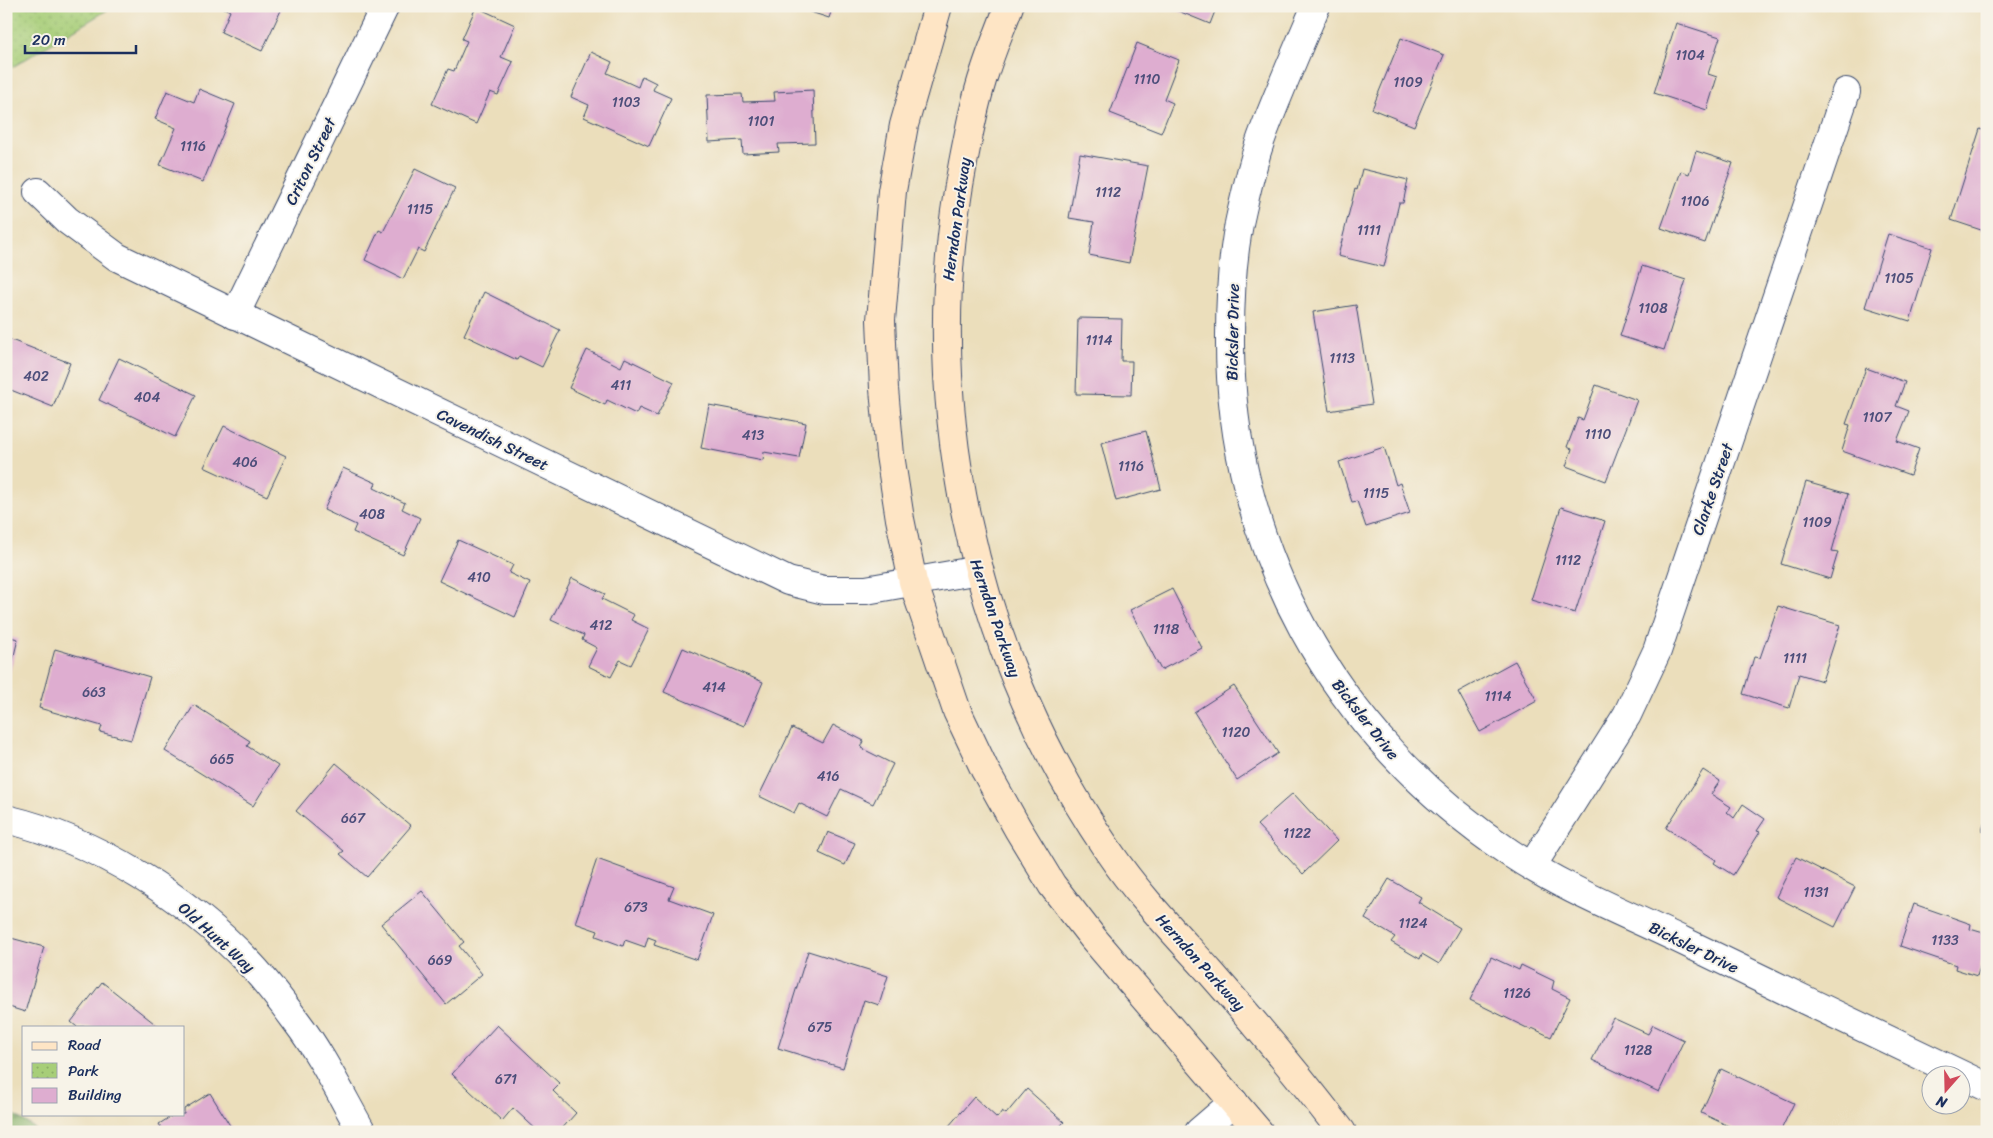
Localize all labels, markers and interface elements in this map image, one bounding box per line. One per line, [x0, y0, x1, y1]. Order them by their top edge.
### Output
scale bar [25, 22, 136, 54]
text: 20 m [32, 27, 66, 53]
house number: 1104 [1675, 43, 1705, 68]
house number: 1110 [1134, 67, 1161, 92]
house number: 1109 [1393, 70, 1423, 95]
house number: 1103 [612, 90, 641, 115]
house number: 1101 [748, 109, 774, 134]
street label: Criton Street [277, 112, 345, 210]
house number: 1116 [180, 134, 206, 159]
street label: Herndon Parkway [933, 155, 980, 283]
house number: 1112 [1095, 180, 1121, 205]
house number: 1106 [1681, 189, 1709, 214]
house number: 1115 [407, 197, 434, 222]
house number: 1111 [1357, 218, 1381, 243]
house number: 1105 [1884, 266, 1914, 291]
street label: Bicksler Drive [1217, 283, 1248, 381]
house number: 1108 [1638, 296, 1668, 321]
house number: 1114 [1086, 328, 1113, 353]
house number: 1113 [1329, 346, 1355, 371]
house number: 402 [23, 364, 49, 389]
house number: 411 [611, 373, 631, 398]
house number: 404 [134, 385, 160, 410]
street label: Cavendish Street [432, 400, 554, 479]
house number: 1107 [1863, 405, 1892, 430]
house number: 1110 [1585, 422, 1612, 447]
house number: 413 [742, 423, 765, 448]
street label: Clarke Street [1683, 439, 1742, 539]
house number: 406 [232, 450, 258, 475]
house number: 1116 [1118, 454, 1144, 479]
house number: 1115 [1363, 481, 1390, 506]
house number: 408 [359, 502, 386, 527]
house number: 1109 [1802, 510, 1832, 535]
house number: 1112 [1555, 548, 1581, 573]
street label: Herndon Parkway [962, 555, 1030, 682]
house number: 410 [467, 565, 491, 590]
house number: 412 [590, 613, 612, 638]
house number: 1118 [1153, 617, 1180, 642]
house number: 1111 [1783, 646, 1807, 671]
street label: Bicksler Drive [1324, 672, 1407, 767]
house number: 414 [702, 675, 726, 700]
house number: 663 [82, 680, 106, 705]
house number: 1114 [1485, 684, 1512, 709]
house number: 1120 [1222, 720, 1251, 745]
house number: 665 [210, 747, 235, 772]
house number: 416 [817, 764, 839, 789]
house number: 667 [341, 806, 366, 831]
house number: 1122 [1283, 821, 1311, 846]
house number: 1131 [1803, 880, 1829, 905]
street label: Old Hunt Way [171, 894, 263, 981]
house number: 673 [624, 895, 648, 920]
street label: Herndon Parkway [1148, 906, 1253, 1019]
house number: 1124 [1399, 911, 1428, 936]
street label: Bicksler Drive [1644, 913, 1744, 982]
house number: 1133 [1931, 928, 1959, 953]
house number: 669 [428, 948, 453, 973]
house number: 1126 [1503, 981, 1531, 1006]
house number: 675 [808, 1015, 833, 1040]
legend [22, 1026, 185, 1116]
text: Road [68, 1032, 101, 1058]
house number: 1128 [1624, 1038, 1653, 1063]
text: Park [68, 1058, 99, 1084]
north arrow [1920, 1066, 1970, 1116]
house number: 671 [495, 1067, 517, 1092]
text: Building [68, 1082, 122, 1108]
text: N [1933, 1088, 1951, 1115]

